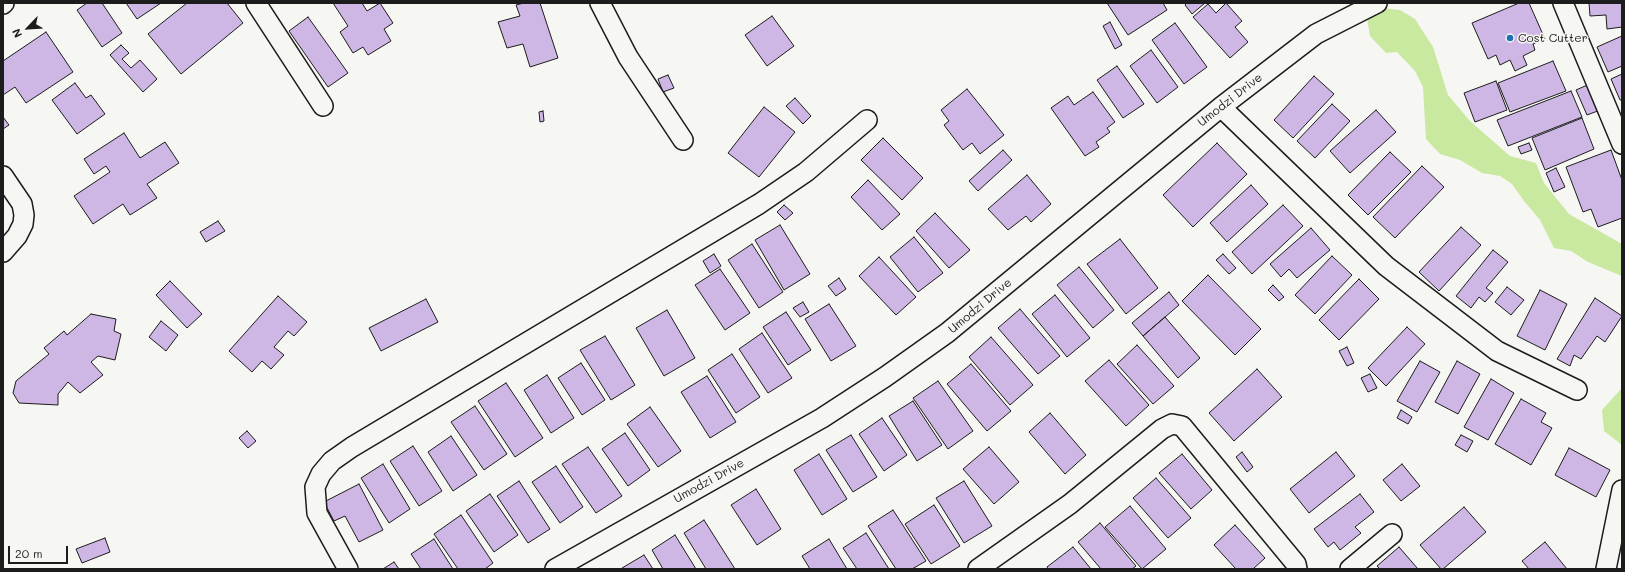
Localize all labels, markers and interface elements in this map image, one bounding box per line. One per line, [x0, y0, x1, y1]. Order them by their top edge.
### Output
north arrow [8, 8, 48, 48]
text: N [8, 26, 25, 40]
place label: Cost Cutter [1518, 31, 1588, 45]
marker: Cost Cutter [1505, 33, 1515, 43]
street label: Umodzi Drive [1195, 70, 1265, 130]
street label: Umodzi Drive [945, 275, 1015, 337]
street label: Umodzi Drive [671, 456, 747, 506]
scale bar [10, 538, 70, 564]
text: 20 m [15, 545, 43, 561]

